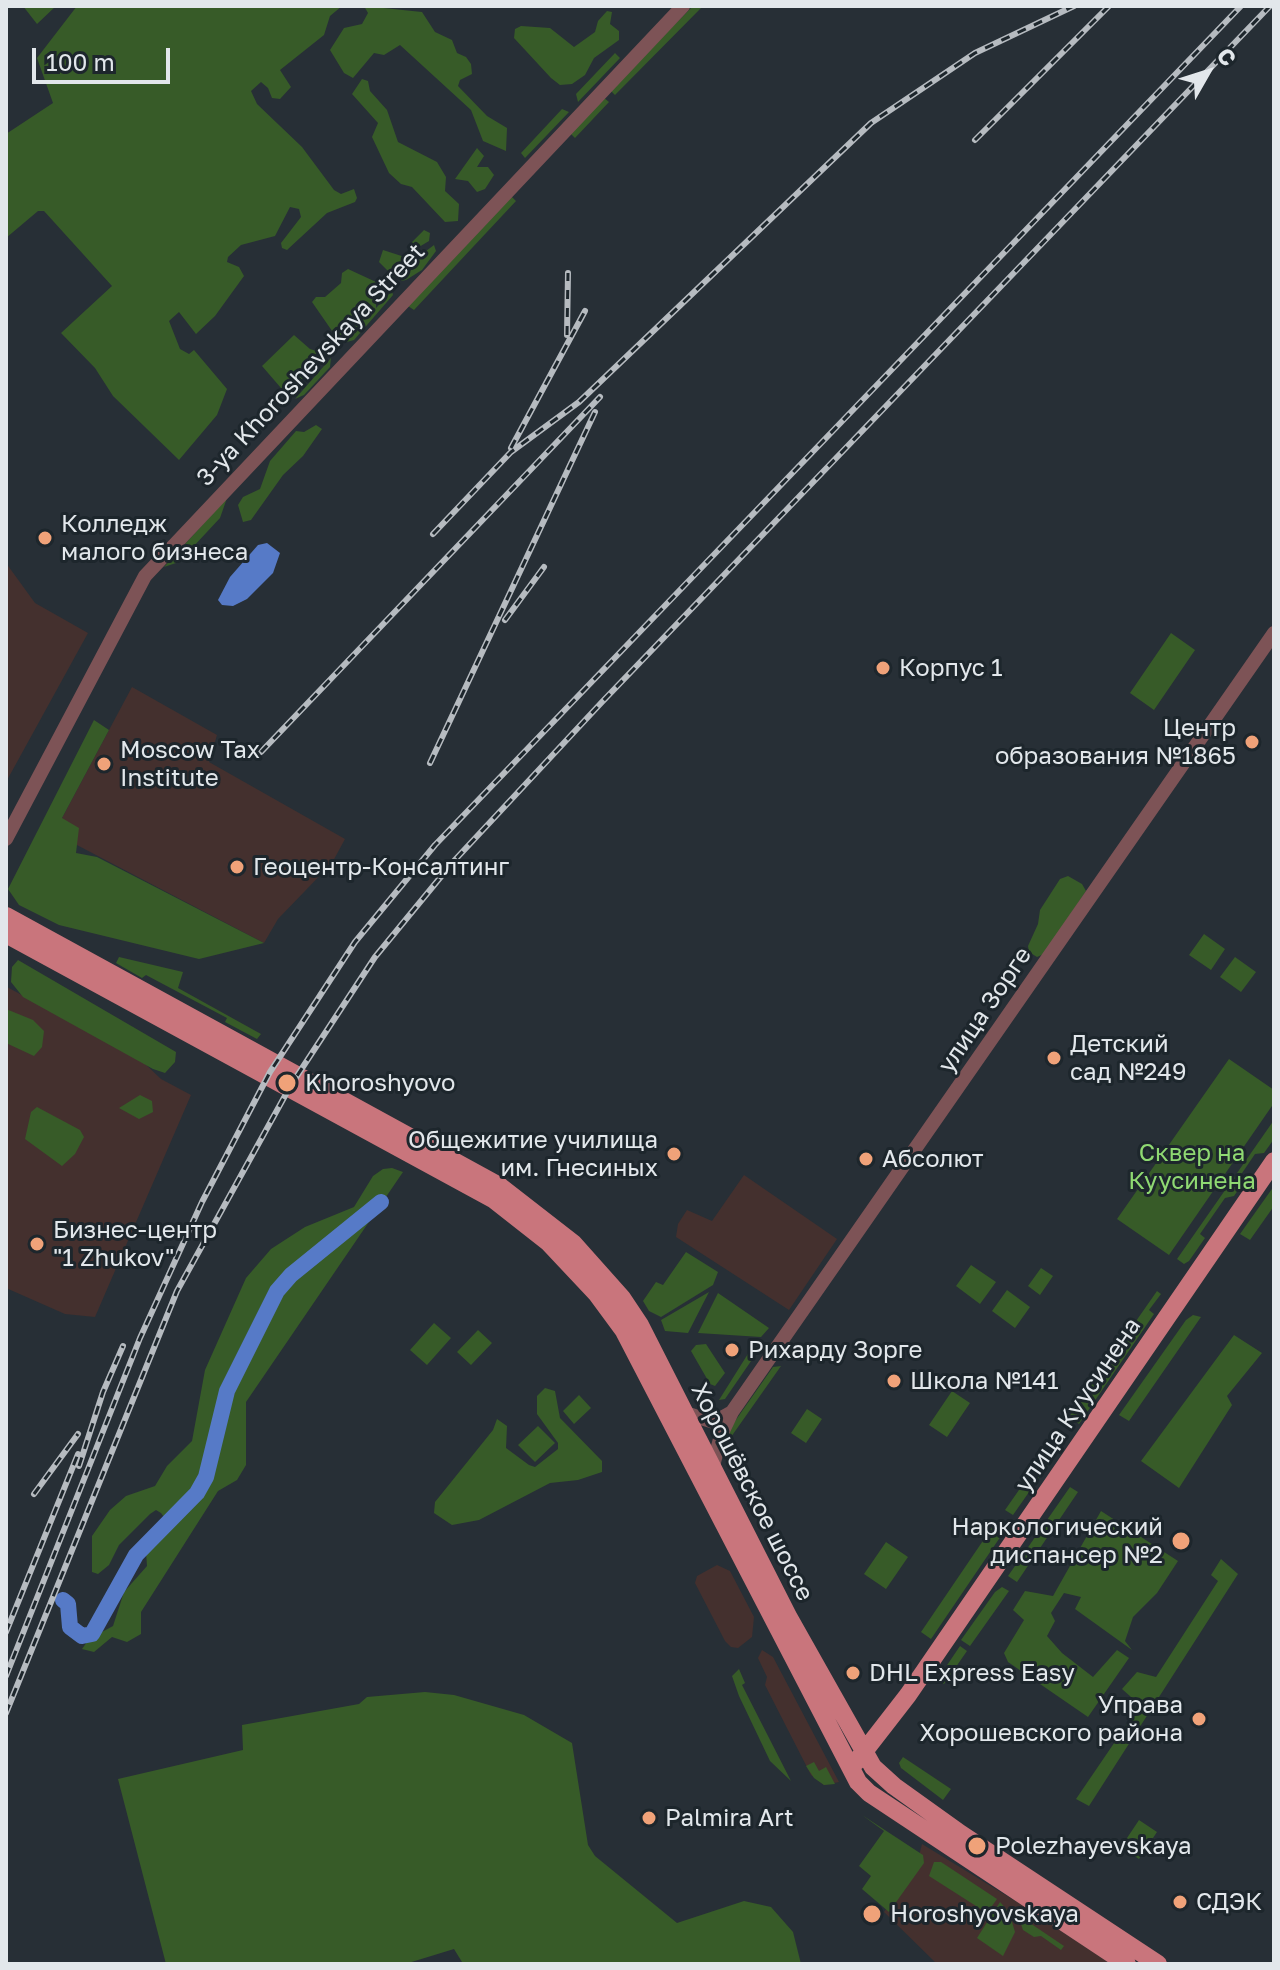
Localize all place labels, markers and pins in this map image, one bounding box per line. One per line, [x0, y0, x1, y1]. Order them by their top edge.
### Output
place label: Колледж малого бизнеса [61, 510, 248, 566]
marker: Колледж малого бизнеса [36, 529, 54, 547]
place label: Корпус 1 [899, 654, 1003, 682]
marker: Корпус 1 [874, 659, 892, 677]
place label: Центр образования №1865 [995, 714, 1236, 770]
marker: Центр образования №1865 [1243, 733, 1261, 751]
place label: Moscow Tax Institute [120, 736, 260, 792]
marker: Moscow Tax Institute [95, 755, 113, 773]
place label: Геоцентр-Консалтинг [253, 853, 509, 881]
marker: Геоцентр-Консалтинг [228, 858, 246, 876]
place label: Детский сад №249 [1070, 1030, 1187, 1086]
marker: Детский сад №249 [1045, 1049, 1063, 1067]
place label: Khoroshyovo [305, 1069, 455, 1097]
marker: Khoroshyovo [276, 1072, 298, 1094]
place label: Общежитие училища им. Гнесиных [408, 1126, 658, 1182]
marker: Общежитие училища им. Гнесиных [665, 1145, 683, 1163]
place label: Абсолют [882, 1145, 984, 1173]
marker: Абсолют [857, 1150, 875, 1168]
place label: Бизнес-центр "1 Zhukov" [53, 1216, 217, 1272]
marker: Бизнес-центр "1 Zhukov" [28, 1235, 46, 1253]
place label: Рихарду Зорге [748, 1336, 922, 1364]
marker: Рихарду Зорге [723, 1341, 741, 1359]
place label: Школа №141 [910, 1367, 1059, 1395]
marker: Школа №141 [885, 1372, 903, 1390]
place label: Наркологический диспансер №2 [951, 1513, 1163, 1569]
marker: Наркологический диспансер №2 [1170, 1530, 1192, 1552]
place label: DHL Express Easy [869, 1659, 1075, 1687]
marker: DHL Express Easy [844, 1664, 862, 1682]
place label: Управа Хорошевского района [920, 1691, 1183, 1747]
marker: Управа Хорошевского района [1190, 1710, 1208, 1728]
place label: Palmira Art [665, 1804, 794, 1832]
marker: Palmira Art [640, 1809, 658, 1827]
place label: Polezhayevskaya [995, 1832, 1192, 1860]
marker: Polezhayevskaya [966, 1835, 988, 1857]
place label: СДЭК [1196, 1888, 1262, 1916]
marker: СДЭК [1171, 1893, 1189, 1911]
place label: Horoshyovskaya [890, 1900, 1079, 1928]
marker: Horoshyovskaya [861, 1903, 883, 1925]

